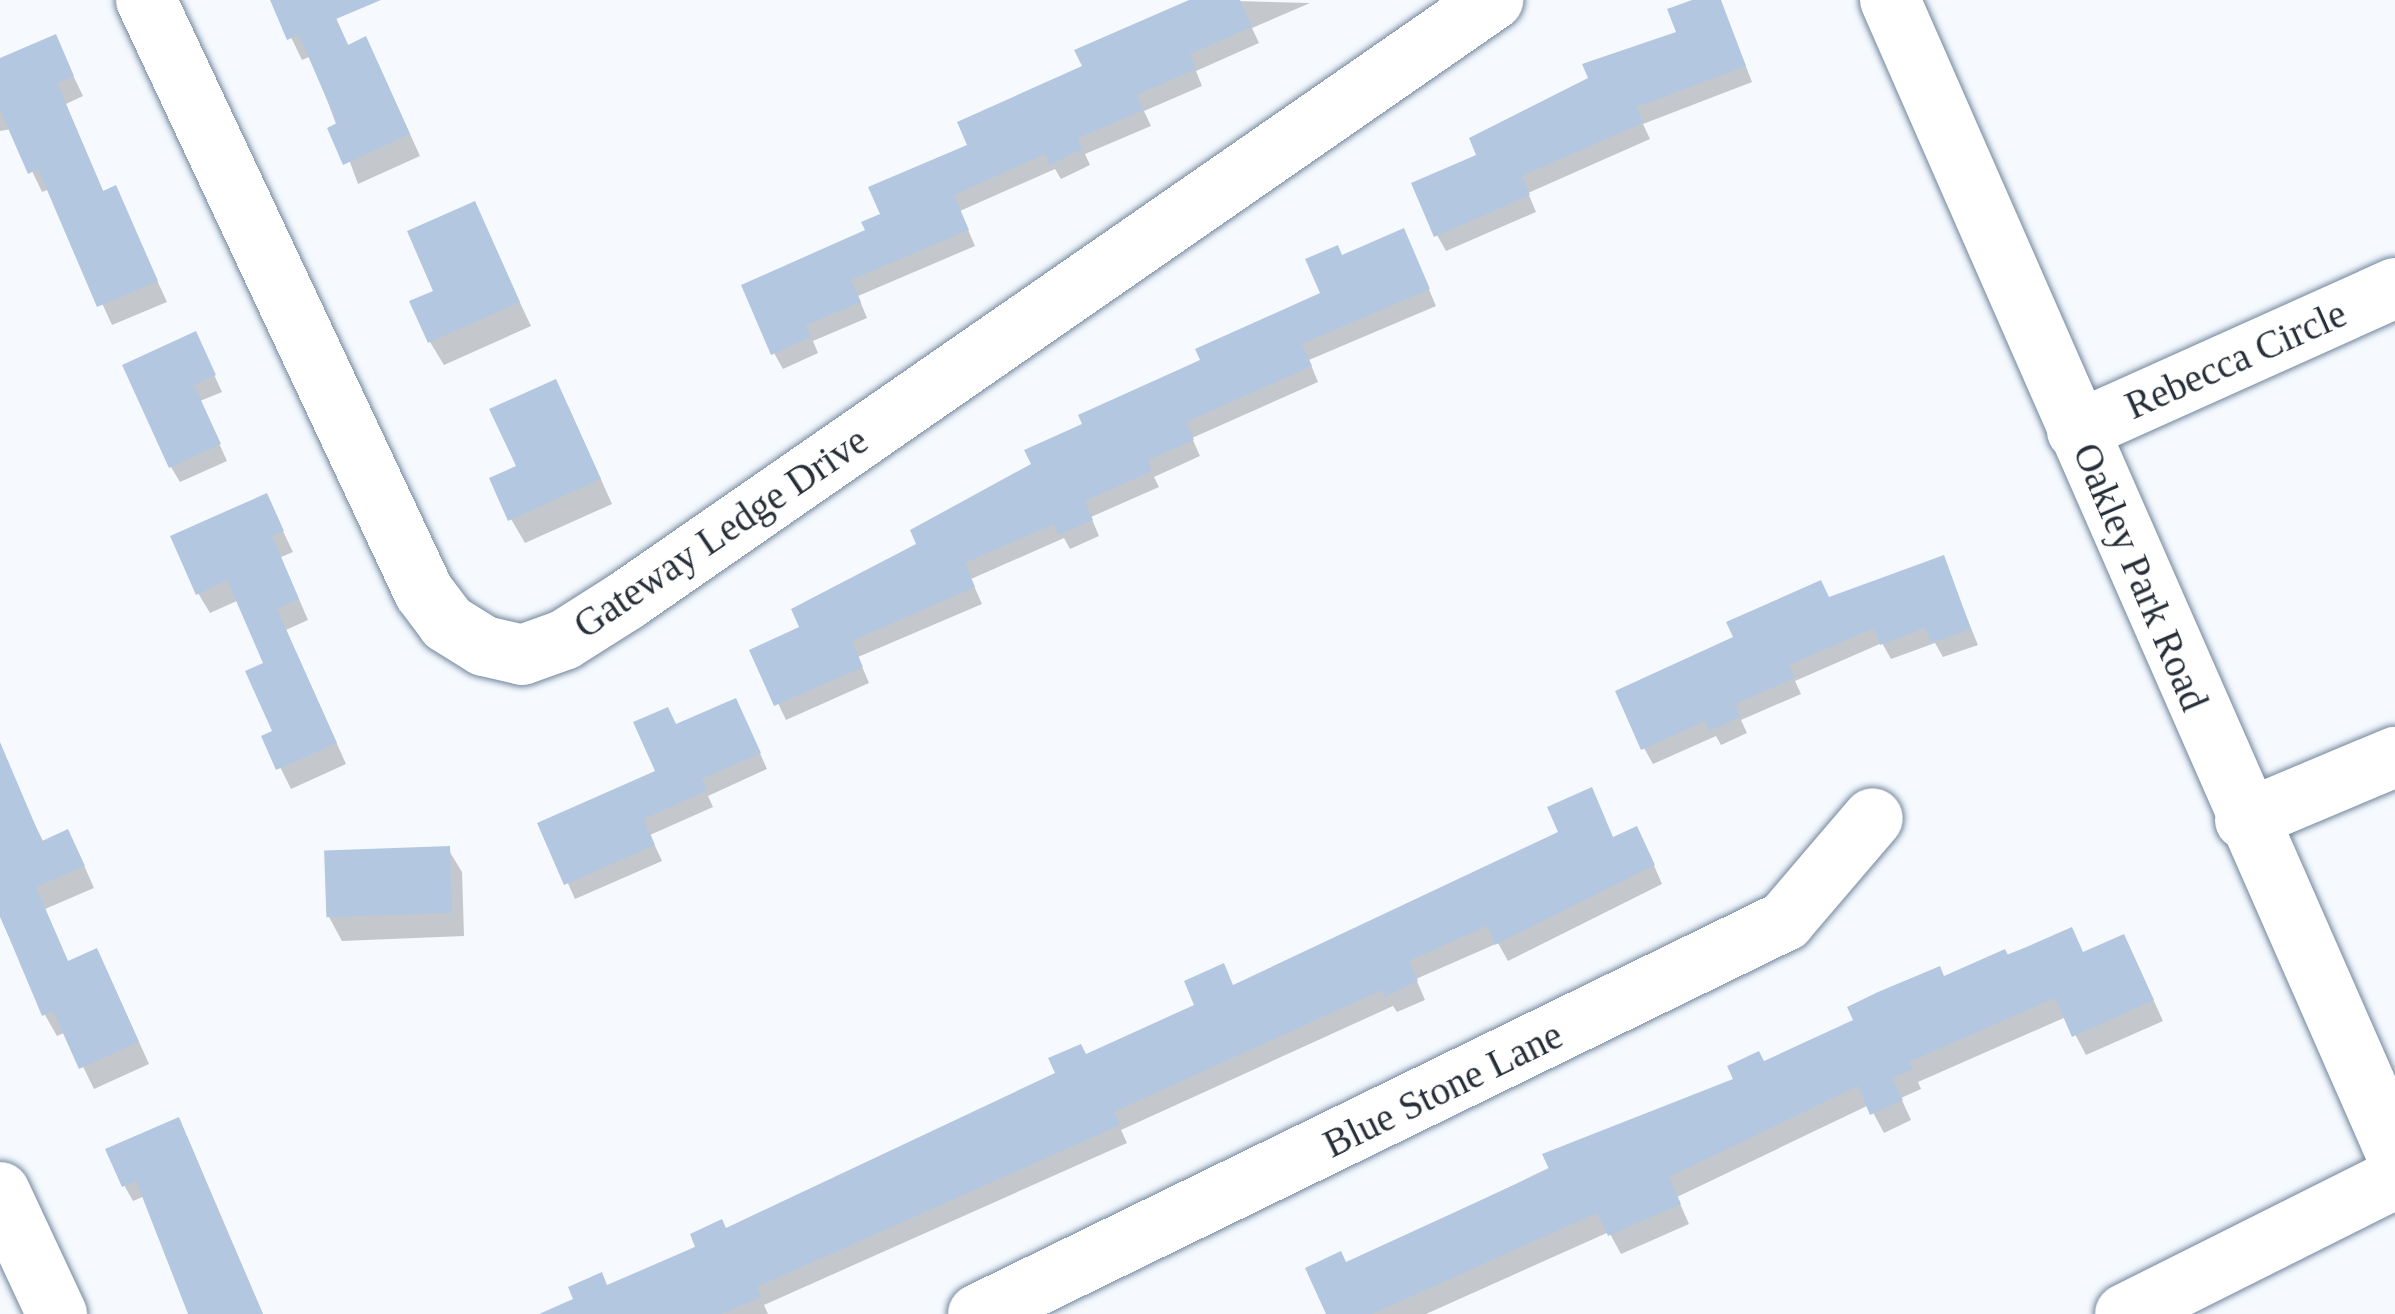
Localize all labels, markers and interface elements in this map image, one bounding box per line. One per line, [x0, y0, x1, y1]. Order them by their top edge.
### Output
street label: Rebecca Circle [2118, 290, 2354, 430]
street label: Gateway Ledge Drive [565, 417, 877, 649]
street label: Oakley Park Road [2063, 436, 2217, 718]
street label: Blue Stone Lane [1316, 1012, 1570, 1168]

